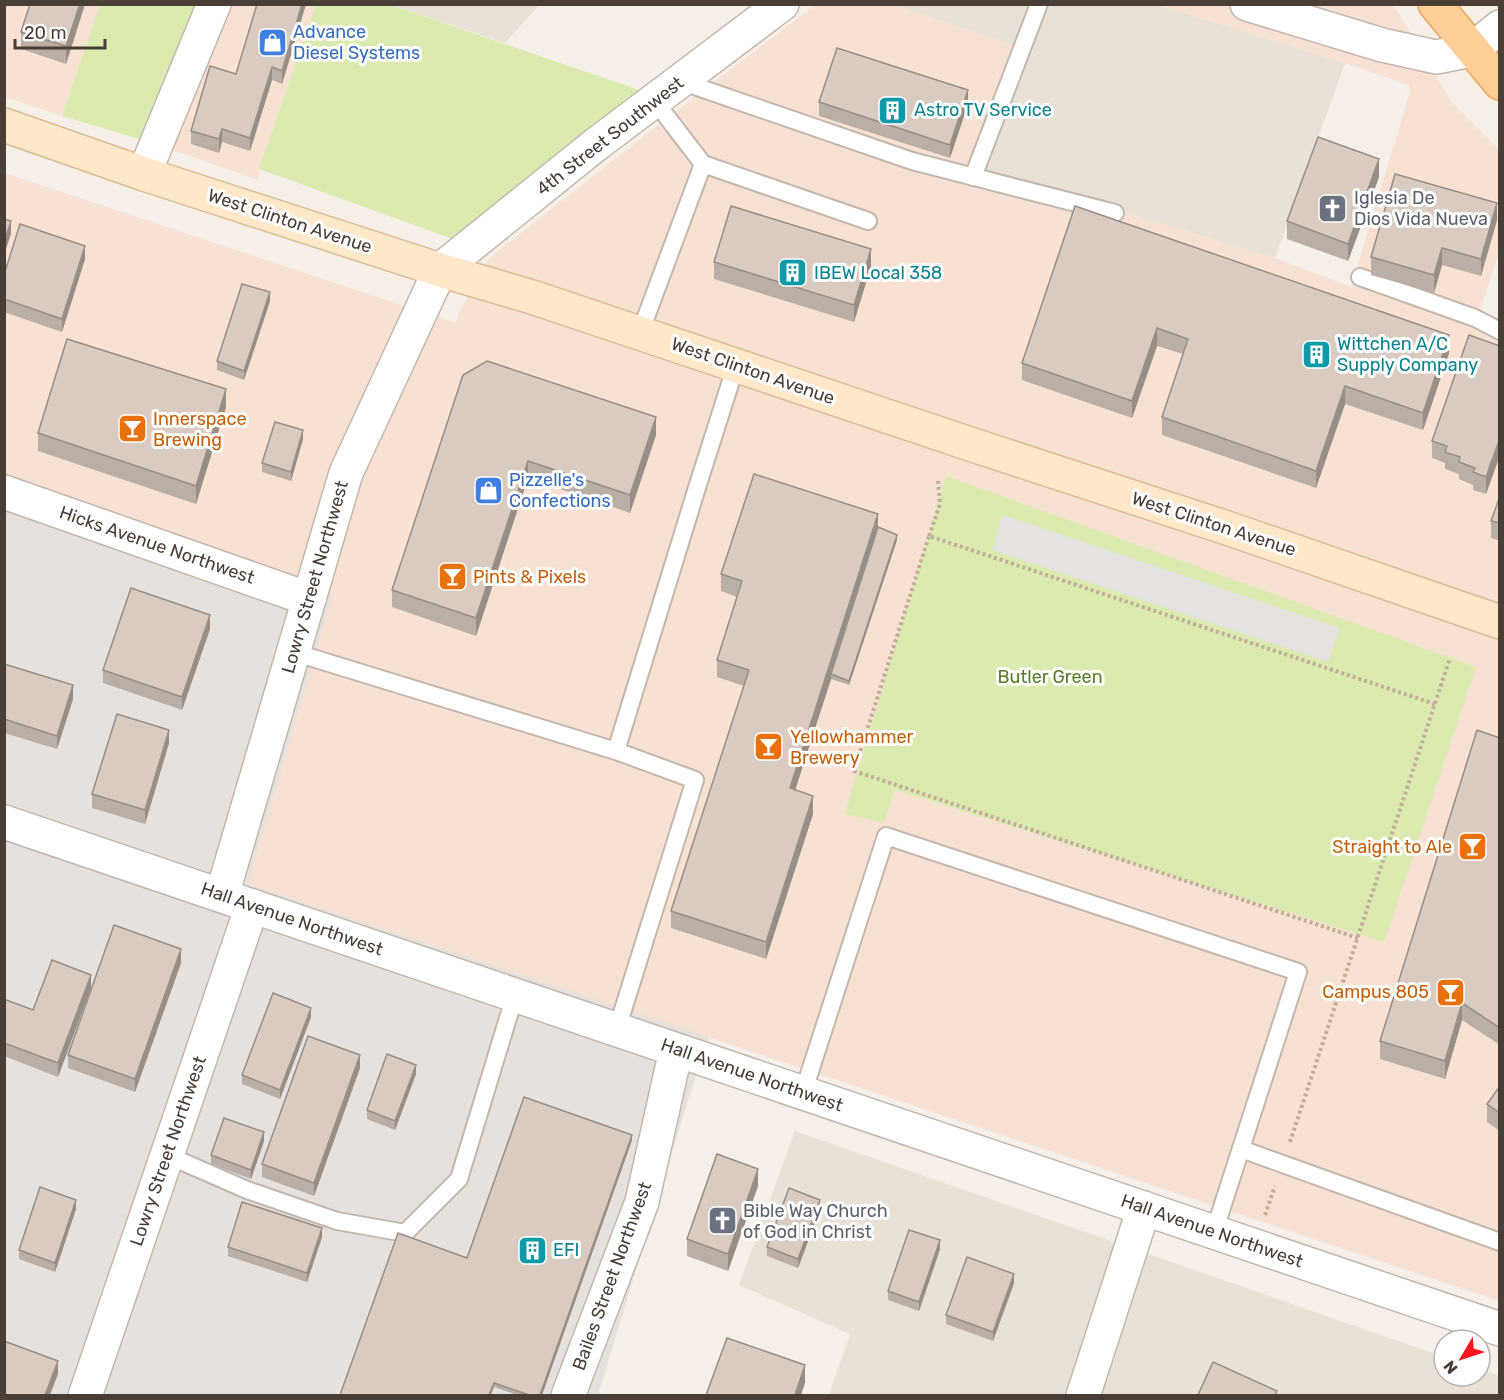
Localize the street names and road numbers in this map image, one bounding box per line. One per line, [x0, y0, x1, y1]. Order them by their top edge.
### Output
street label: 4th Street Southwest [532, 72, 688, 200]
street label: West Clinton Avenue [205, 184, 375, 258]
street label: West Clinton Avenue [668, 333, 838, 409]
street label: Lowry Street Northwest [277, 478, 353, 676]
street label: West Clinton Avenue [1129, 487, 1299, 561]
street label: Hicks Avenue Northwest [57, 501, 257, 589]
street label: Hall Avenue Northwest [198, 878, 386, 960]
street label: Hall Avenue Northwest [658, 1034, 846, 1116]
street label: Lowry Street Northwest [125, 1053, 211, 1249]
street label: Bailes Street Northwest [568, 1179, 656, 1373]
street label: Hall Avenue Northwest [1118, 1190, 1306, 1272]

